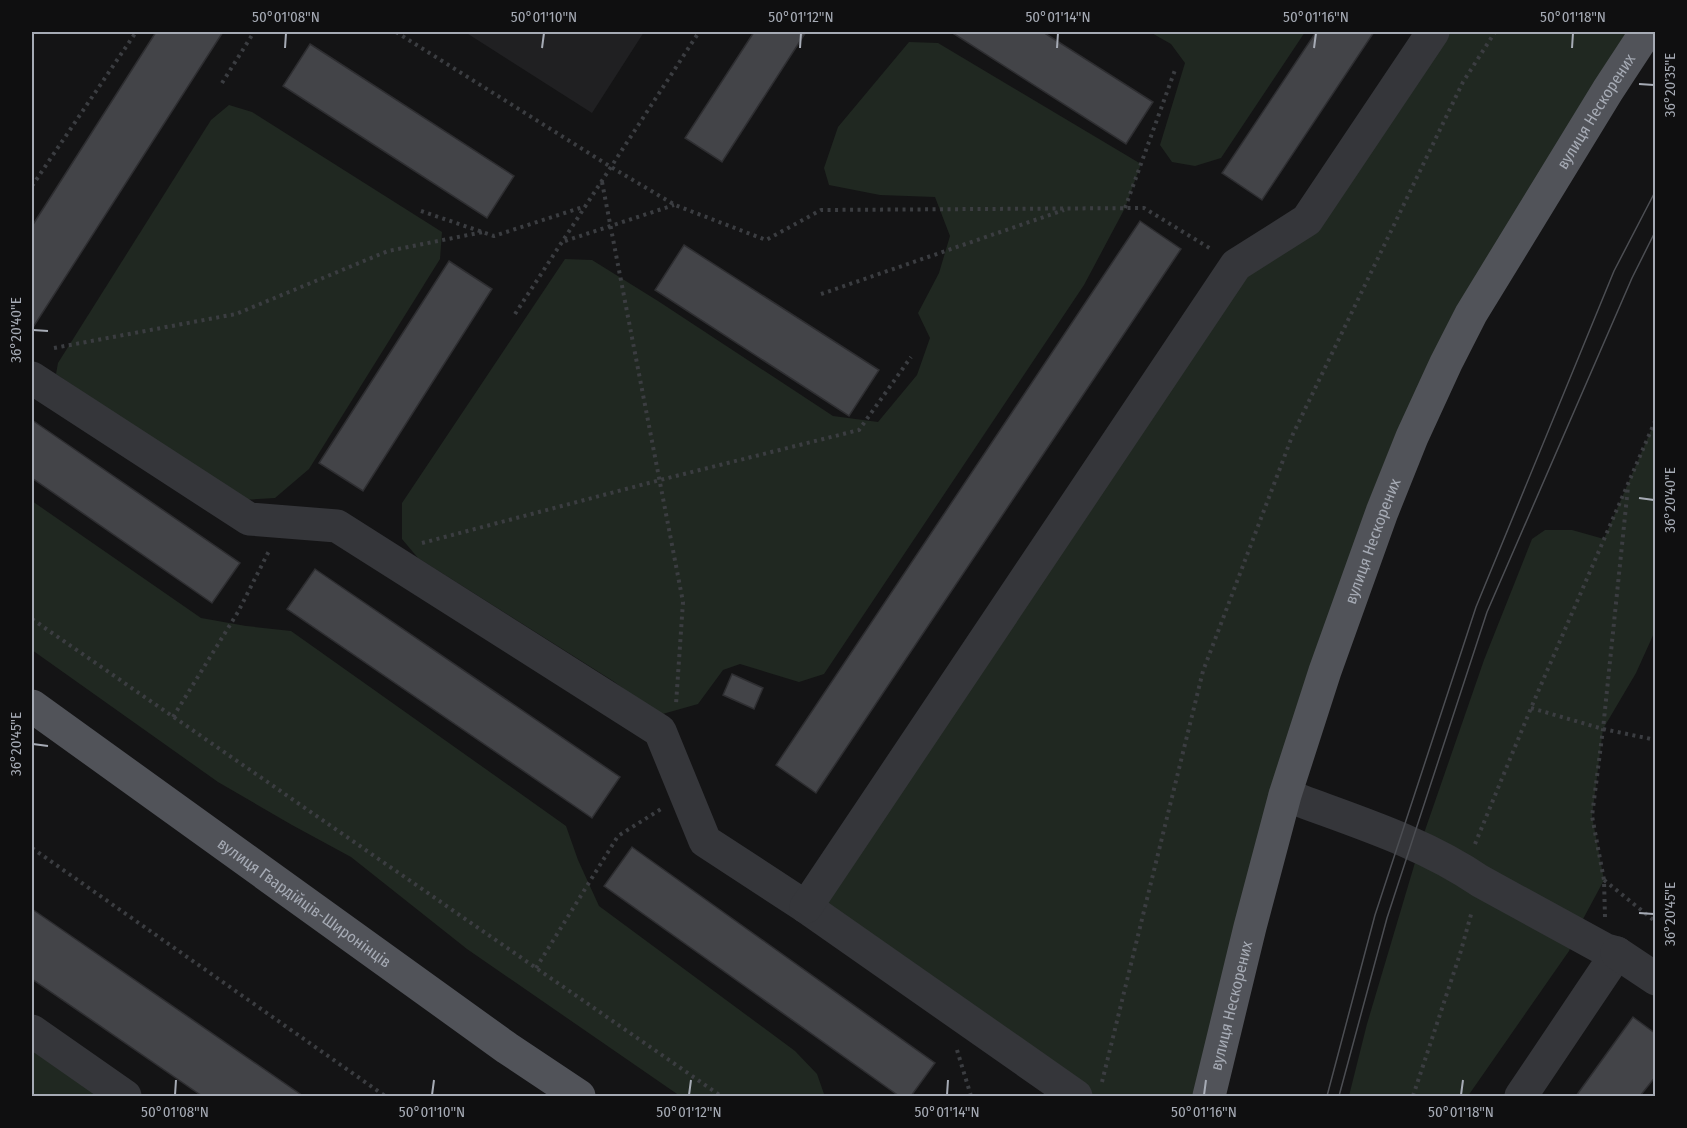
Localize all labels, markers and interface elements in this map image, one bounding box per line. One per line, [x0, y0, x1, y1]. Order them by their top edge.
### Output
text: 50°01'08"N [252, 8, 320, 26]
text: 50°01'10"N [511, 8, 577, 26]
text: 50°01'12"N [768, 8, 834, 26]
text: 50°01'14"N [1025, 8, 1091, 26]
text: 50°01'16"N [1283, 8, 1349, 26]
text: 50°01'18"N [1540, 8, 1606, 26]
street label: вулиця Нескорених [1553, 50, 1639, 173]
text: 36°20'35"E [1661, 53, 1679, 117]
text: 36°20'40"E [7, 297, 25, 363]
text: 36°20'40"E [1661, 467, 1679, 533]
street label: вулиця Нескорених [1341, 476, 1405, 607]
text: 36°20'45"E [7, 712, 25, 776]
street label: вулиця Гвардійців-Широнінців [214, 834, 395, 972]
text: 36°20'45"E [1661, 882, 1679, 946]
street label: вулиця Нескорених [1207, 939, 1256, 1072]
text: 50°01'08"N [141, 1103, 209, 1121]
text: 50°01'10"N [399, 1103, 465, 1121]
text: 50°01'12"N [656, 1103, 722, 1121]
text: 50°01'14"N [914, 1103, 980, 1121]
text: 50°01'16"N [1171, 1103, 1237, 1121]
text: 50°01'18"N [1428, 1103, 1494, 1121]

